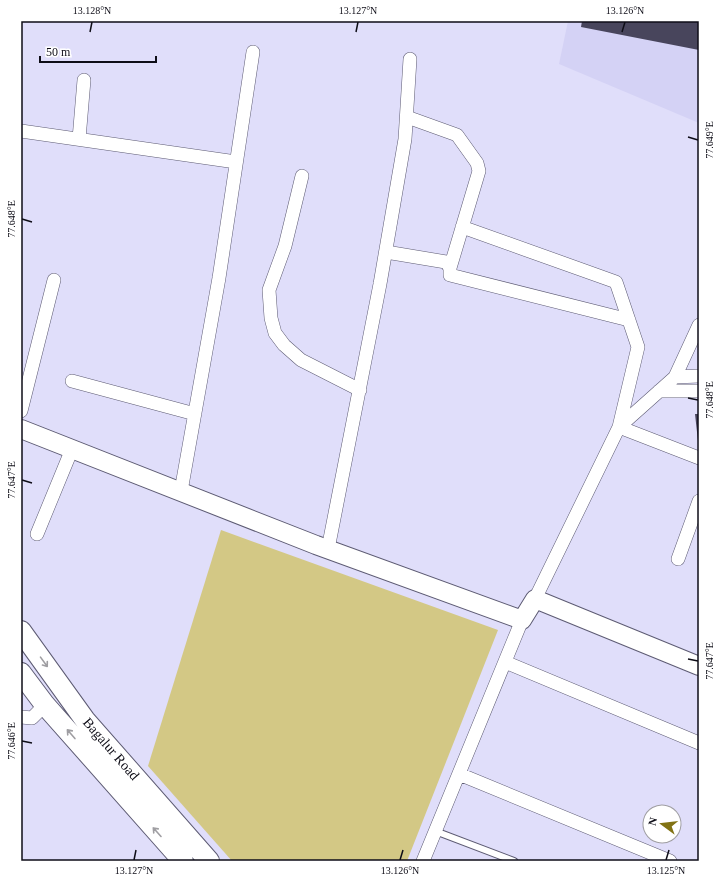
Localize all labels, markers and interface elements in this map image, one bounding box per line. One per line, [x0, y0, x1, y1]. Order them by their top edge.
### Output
text: 13.128°N [73, 5, 111, 16]
text: 13.127°N [339, 5, 377, 16]
text: 13.126°N [606, 5, 644, 16]
scale bar [40, 38, 156, 64]
text: 50 m [46, 45, 71, 59]
text: 77.649°E [704, 121, 715, 159]
text: 77.648°E [6, 200, 17, 238]
text: 77.648°E [704, 381, 715, 419]
text: 77.647°E [6, 461, 17, 499]
text: 77.647°E [704, 642, 715, 680]
one-way arrow [40, 657, 48, 668]
street label: Bagalur Road [80, 715, 142, 783]
text: 77.646°E [6, 722, 17, 760]
one-way arrow [66, 729, 75, 740]
north arrow [642, 804, 682, 844]
text: N [646, 816, 659, 827]
one-way arrow [152, 827, 161, 837]
text: 13.127°N [115, 865, 153, 876]
text: 13.126°N [381, 865, 419, 876]
text: 13.125°N [647, 865, 685, 876]

